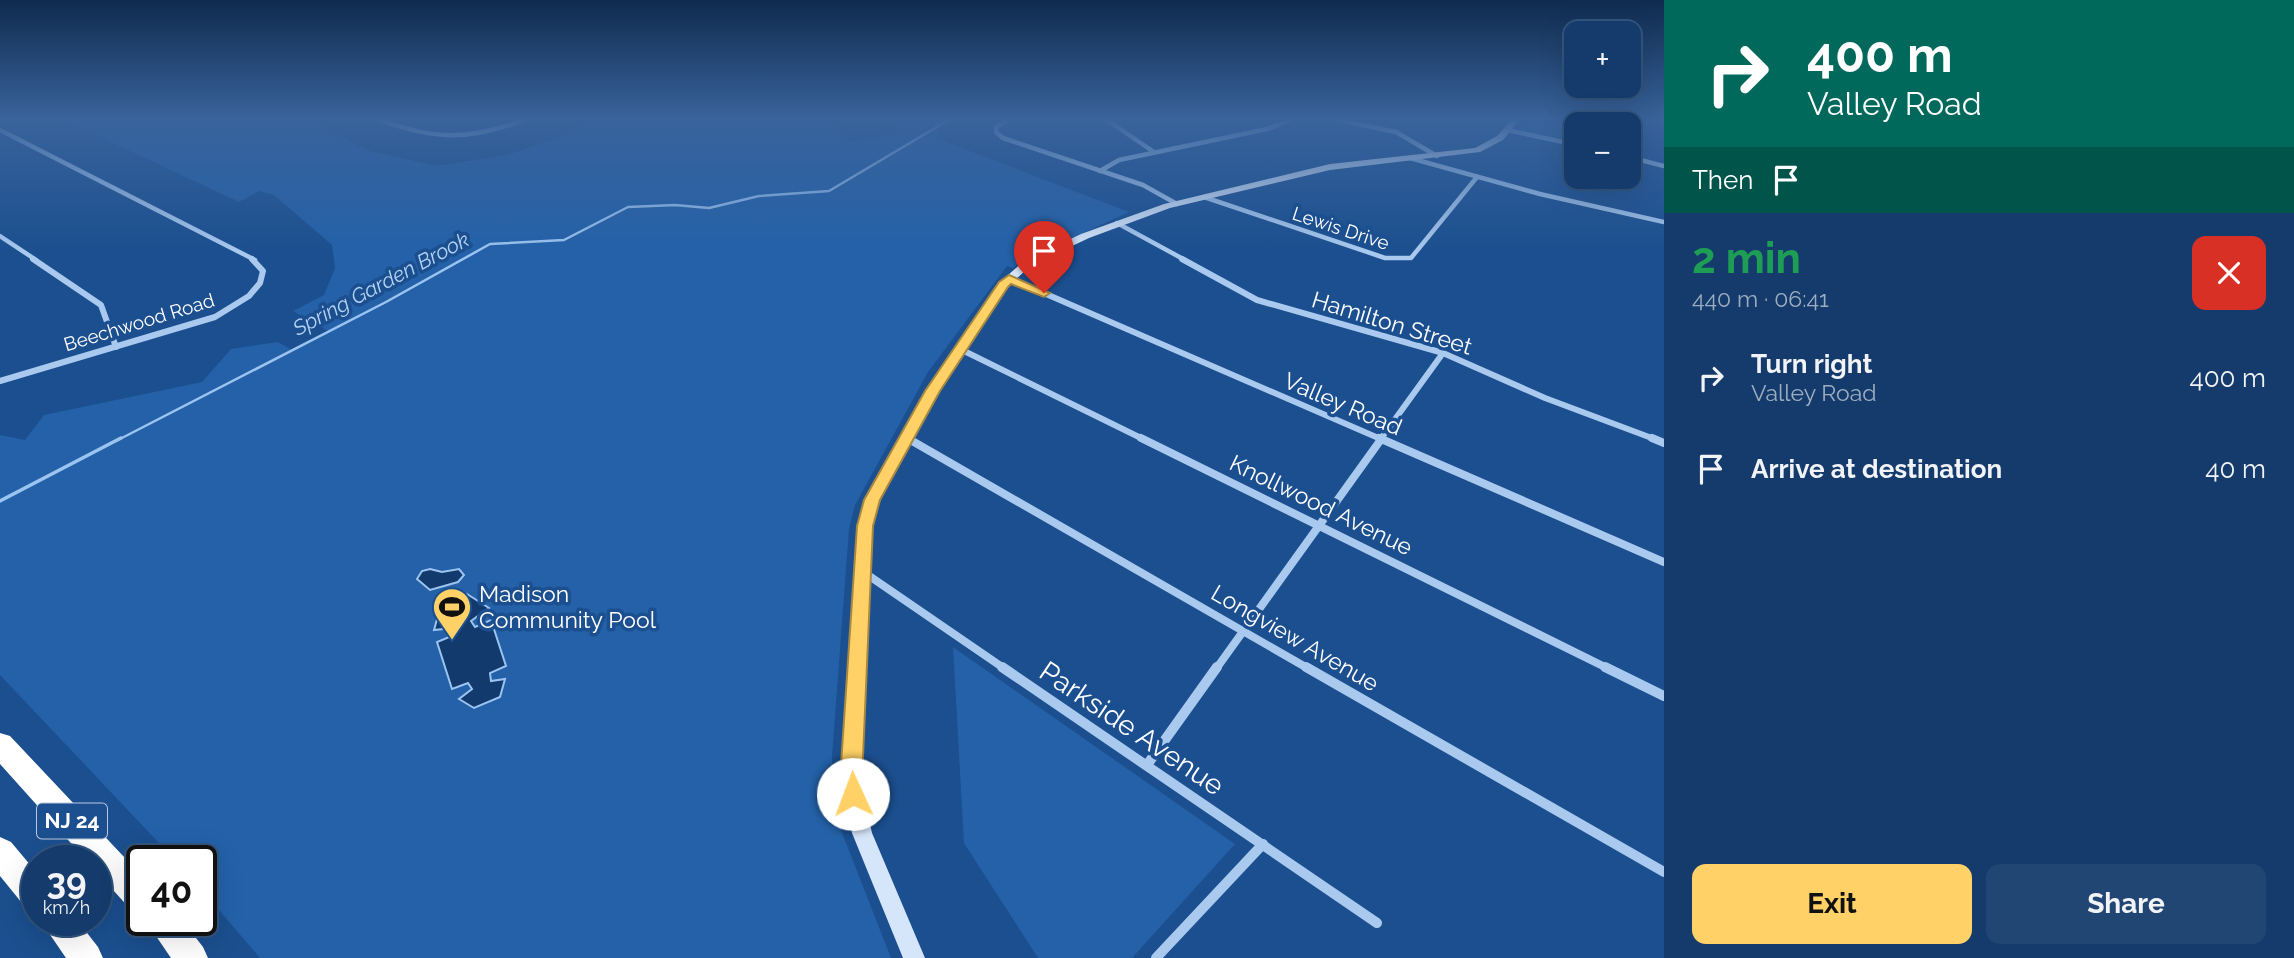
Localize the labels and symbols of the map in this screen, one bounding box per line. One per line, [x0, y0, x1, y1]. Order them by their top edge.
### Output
street label: Lewis Drive [1290, 202, 1392, 254]
pin [1014, 221, 1074, 293]
water label: Spring Garden Brook [287, 226, 473, 341]
street label: Hamilton Street [1309, 285, 1476, 360]
street label: Beechwood Road [61, 289, 217, 355]
street label: Valley Road [1280, 367, 1406, 440]
street label: Knollwood Avenue [1225, 449, 1417, 560]
street label: Longview Avenue [1207, 579, 1384, 696]
place label: Madison Community Pool [479, 580, 657, 633]
sports icon: Madison Community Pool [431, 586, 473, 641]
street label: Parkside Avenue [1033, 655, 1230, 802]
position arrow [816, 757, 890, 831]
road number: NJ 24 [37, 804, 107, 838]
speed limit sign: 40 [126, 845, 217, 936]

